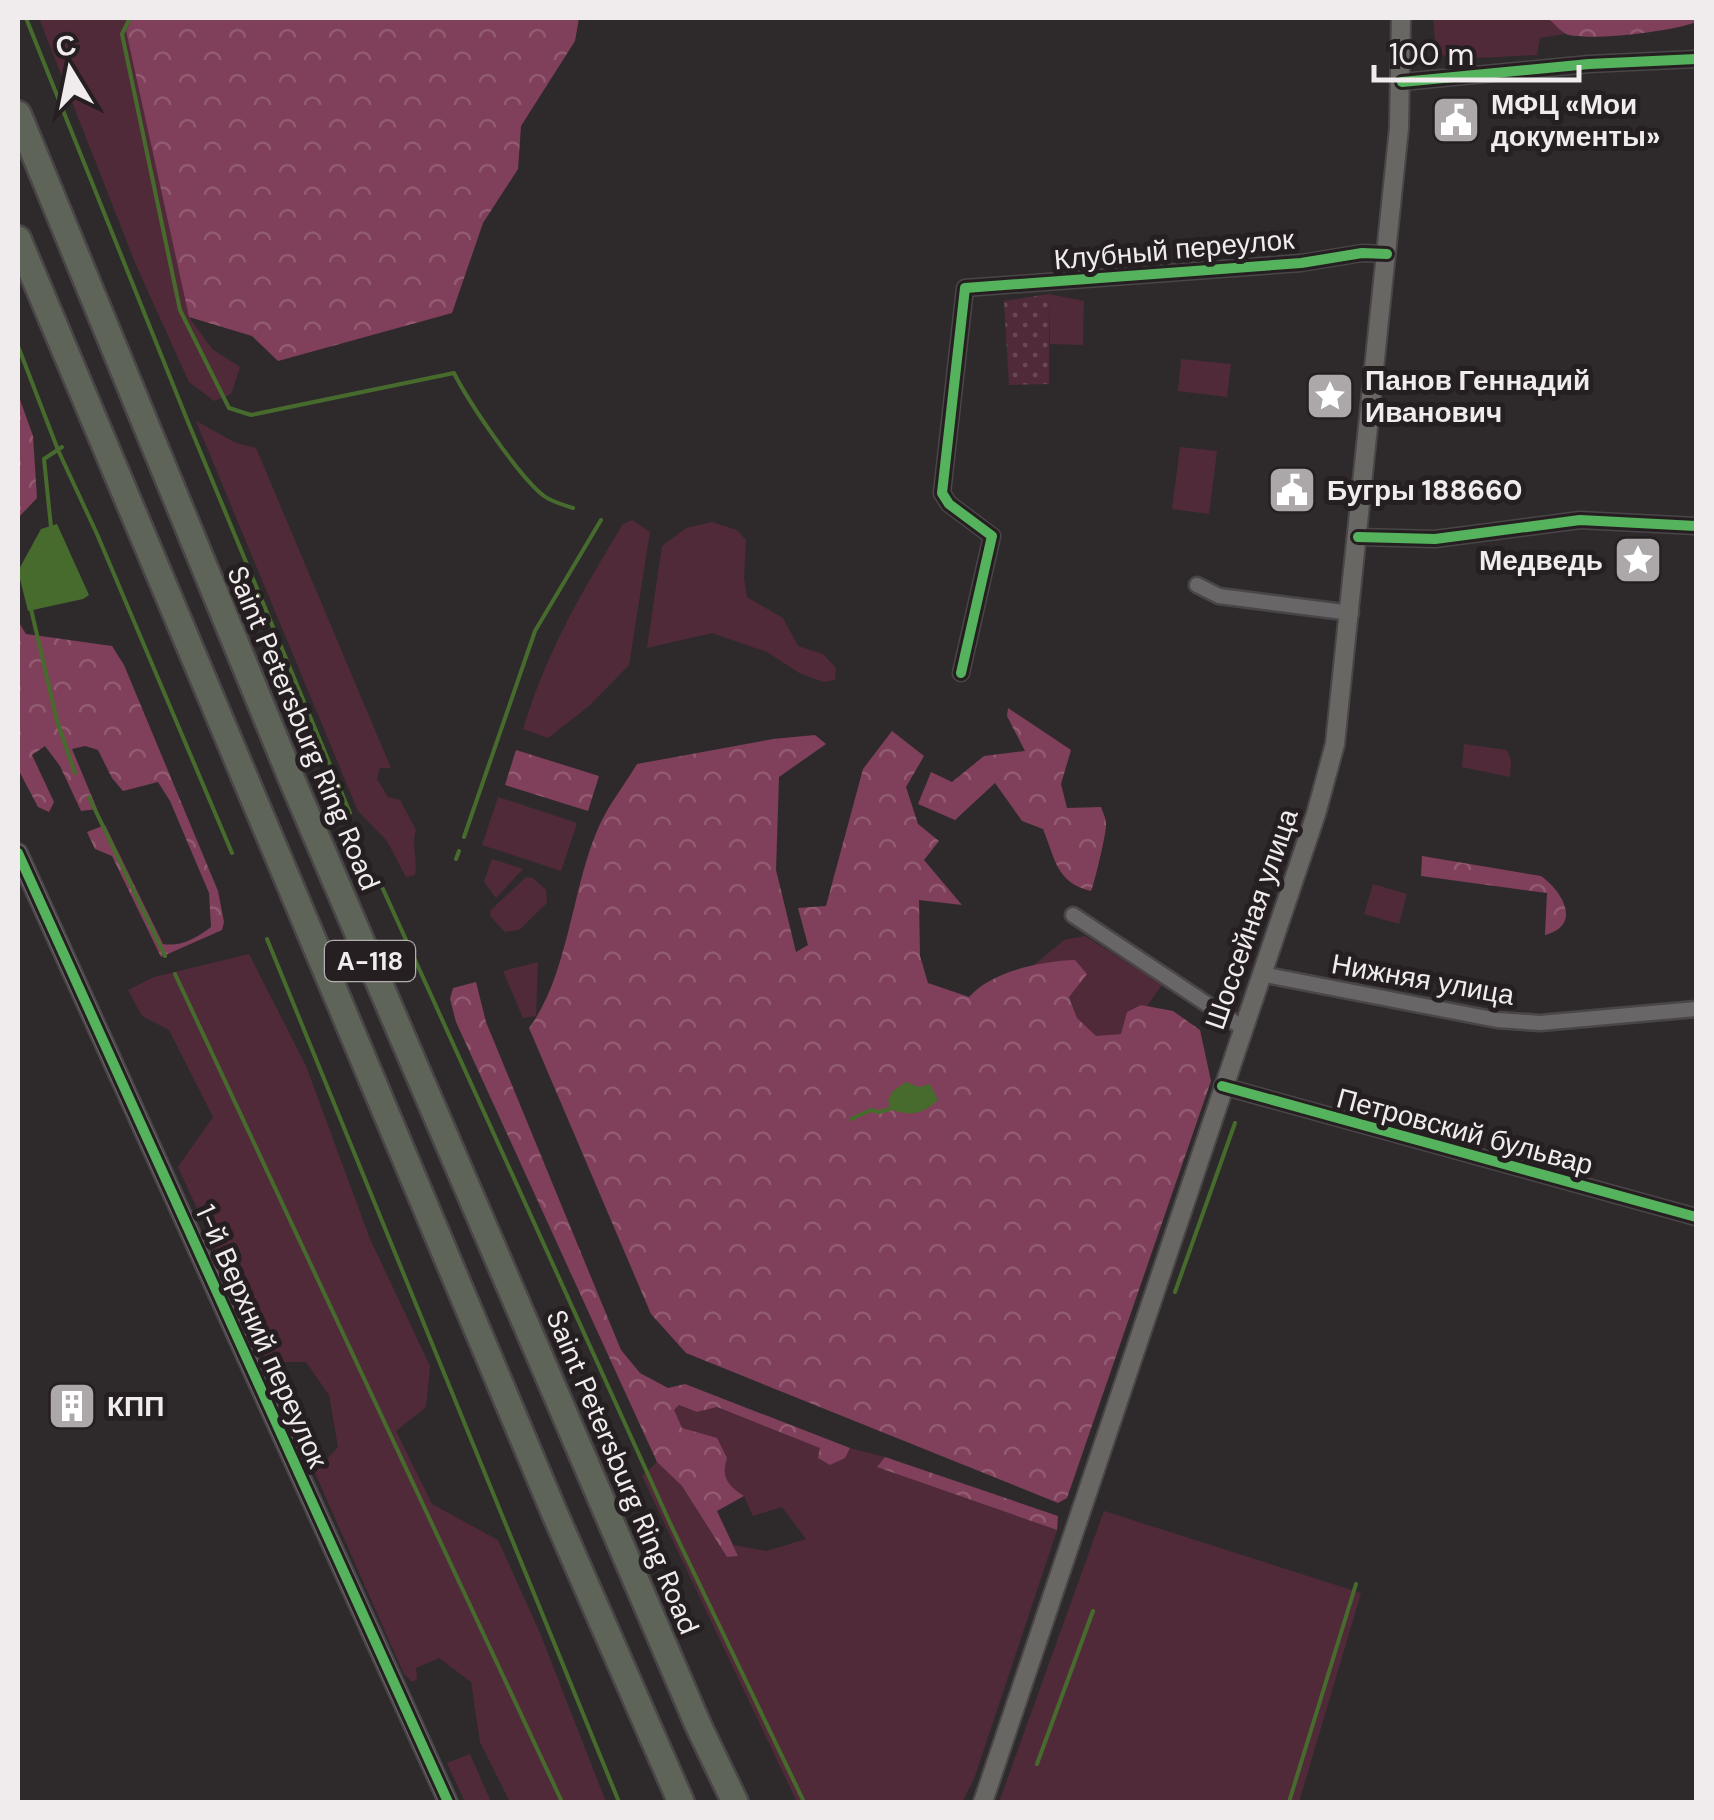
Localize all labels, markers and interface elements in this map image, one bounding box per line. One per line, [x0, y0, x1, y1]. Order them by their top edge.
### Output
north arrow [20, 20, 120, 120]
scale bar [1374, 20, 1579, 82]
text: С [53, 26, 79, 66]
text: 100 m [1389, 35, 1474, 74]
place label: МФЦ «Мои документы» [1491, 86, 1660, 155]
public building icon: МФЦ «Мои документы» [1430, 94, 1482, 146]
street label: Клубный переулок [1052, 220, 1296, 278]
place label: Панов Геннадий Иванович [1365, 362, 1590, 431]
place icon: Панов Геннадий Иванович [1304, 370, 1356, 422]
public building icon: Бугры 188660 [1266, 464, 1318, 516]
place label: Бугры 188660 [1327, 472, 1522, 509]
place icon: Медведь [1612, 534, 1664, 586]
place label: Медведь [1479, 542, 1603, 579]
street label: Saint Petersburg Ring Road [218, 560, 389, 896]
street label: Шоссейная улица [1196, 804, 1307, 1034]
road number: А-118 [325, 941, 415, 981]
street label: Нижняя улица [1329, 945, 1518, 1014]
street label: Петровский бульвар [1333, 1079, 1597, 1183]
street label: 1-й Верхний переулок [187, 1199, 337, 1474]
street label: Saint Petersburg Ring Road [537, 1304, 708, 1640]
building icon: КПП [46, 1380, 98, 1432]
place label: КПП [107, 1388, 164, 1425]

